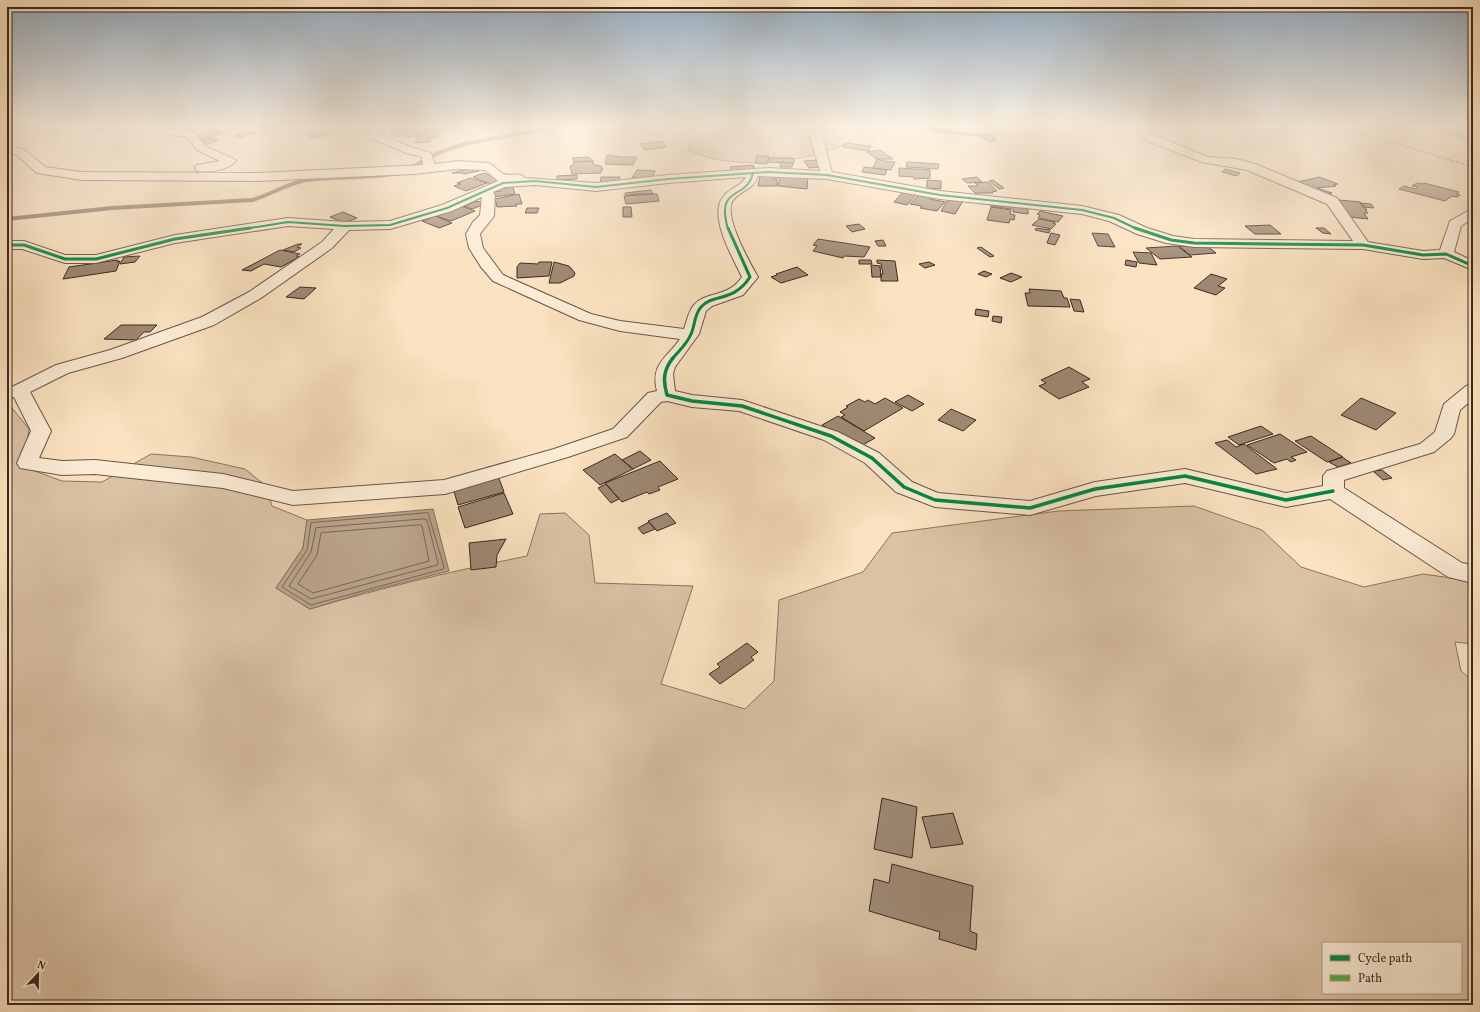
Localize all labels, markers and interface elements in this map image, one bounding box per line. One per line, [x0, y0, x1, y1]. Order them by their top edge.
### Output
legend [1322, 942, 1462, 994]
text: Cycle path [1358, 951, 1413, 967]
north arrow [18, 954, 58, 994]
text: N [35, 958, 48, 975]
text: Path [1358, 971, 1382, 987]

